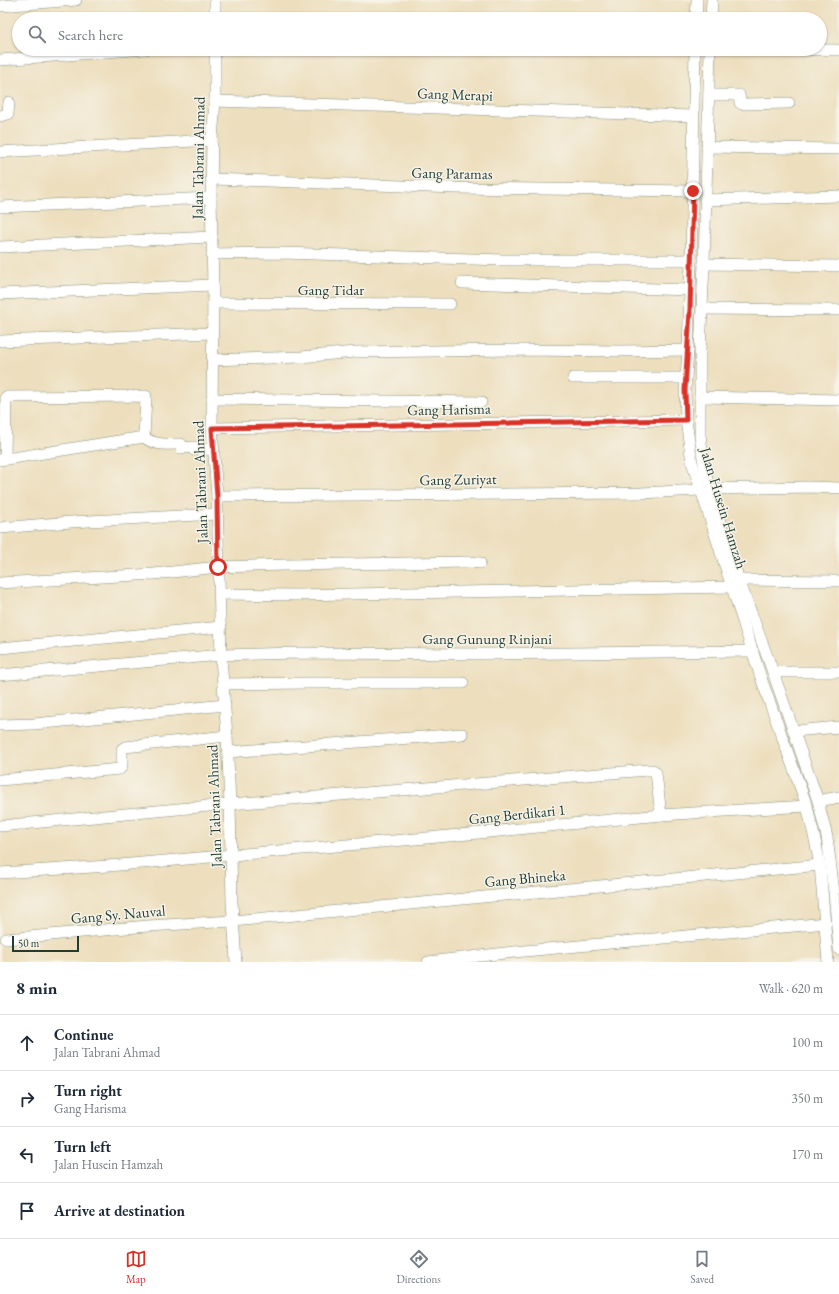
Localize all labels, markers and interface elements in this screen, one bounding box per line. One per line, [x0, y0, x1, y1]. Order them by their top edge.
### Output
search box [12, 12, 827, 56]
icon: search [26, 23, 48, 45]
text: Search here [58, 25, 123, 44]
street label: Gang Merapi [417, 83, 494, 105]
street label: Jalan Tabrani Ahmad [187, 96, 209, 222]
street label: Gang Paramas [411, 163, 493, 183]
route end [684, 182, 702, 200]
street label: Gang Tidar [298, 280, 364, 299]
street label: Gang Harisma [407, 399, 491, 419]
street label: Jalan Tabrani Ahmad [188, 420, 212, 546]
street label: Jalan Husein Hamzah [696, 443, 752, 571]
street label: Gang Zuriyat [419, 469, 497, 489]
route start [209, 558, 227, 576]
street label: Gang Gunung Rinjani [422, 629, 552, 648]
street label: Jalan Tabrani Ahmad [202, 744, 226, 870]
street label: Gang Berdikari 1 [468, 799, 566, 829]
street label: Gang Bhineka [484, 865, 566, 891]
street label: Gang Sy. Nauval [70, 900, 167, 928]
scale bar [12, 934, 79, 953]
text: 50 m [18, 936, 39, 950]
text: 8 min [16, 977, 57, 999]
text: Walk · 620 m [759, 980, 823, 997]
text: Continue [54, 1025, 114, 1044]
icon: ahead [16, 1032, 38, 1054]
text: 100 m [792, 1034, 823, 1051]
text: Jalan Tabrani Ahmad [54, 1044, 160, 1061]
text: Turn right [54, 1081, 122, 1100]
icon: right [16, 1088, 38, 1110]
text: 350 m [792, 1090, 823, 1107]
text: Gang Harisma [54, 1100, 127, 1117]
text: Turn left [54, 1137, 111, 1156]
icon: left [16, 1144, 38, 1166]
text: 170 m [792, 1146, 823, 1163]
text: Jalan Husein Hamzah [54, 1156, 163, 1173]
icon: arrive [16, 1200, 38, 1222]
text: Arrive at destination [54, 1201, 185, 1220]
tab: Map [125, 1248, 147, 1286]
tab: Directions [397, 1248, 441, 1286]
tab: Saved [691, 1248, 714, 1286]

